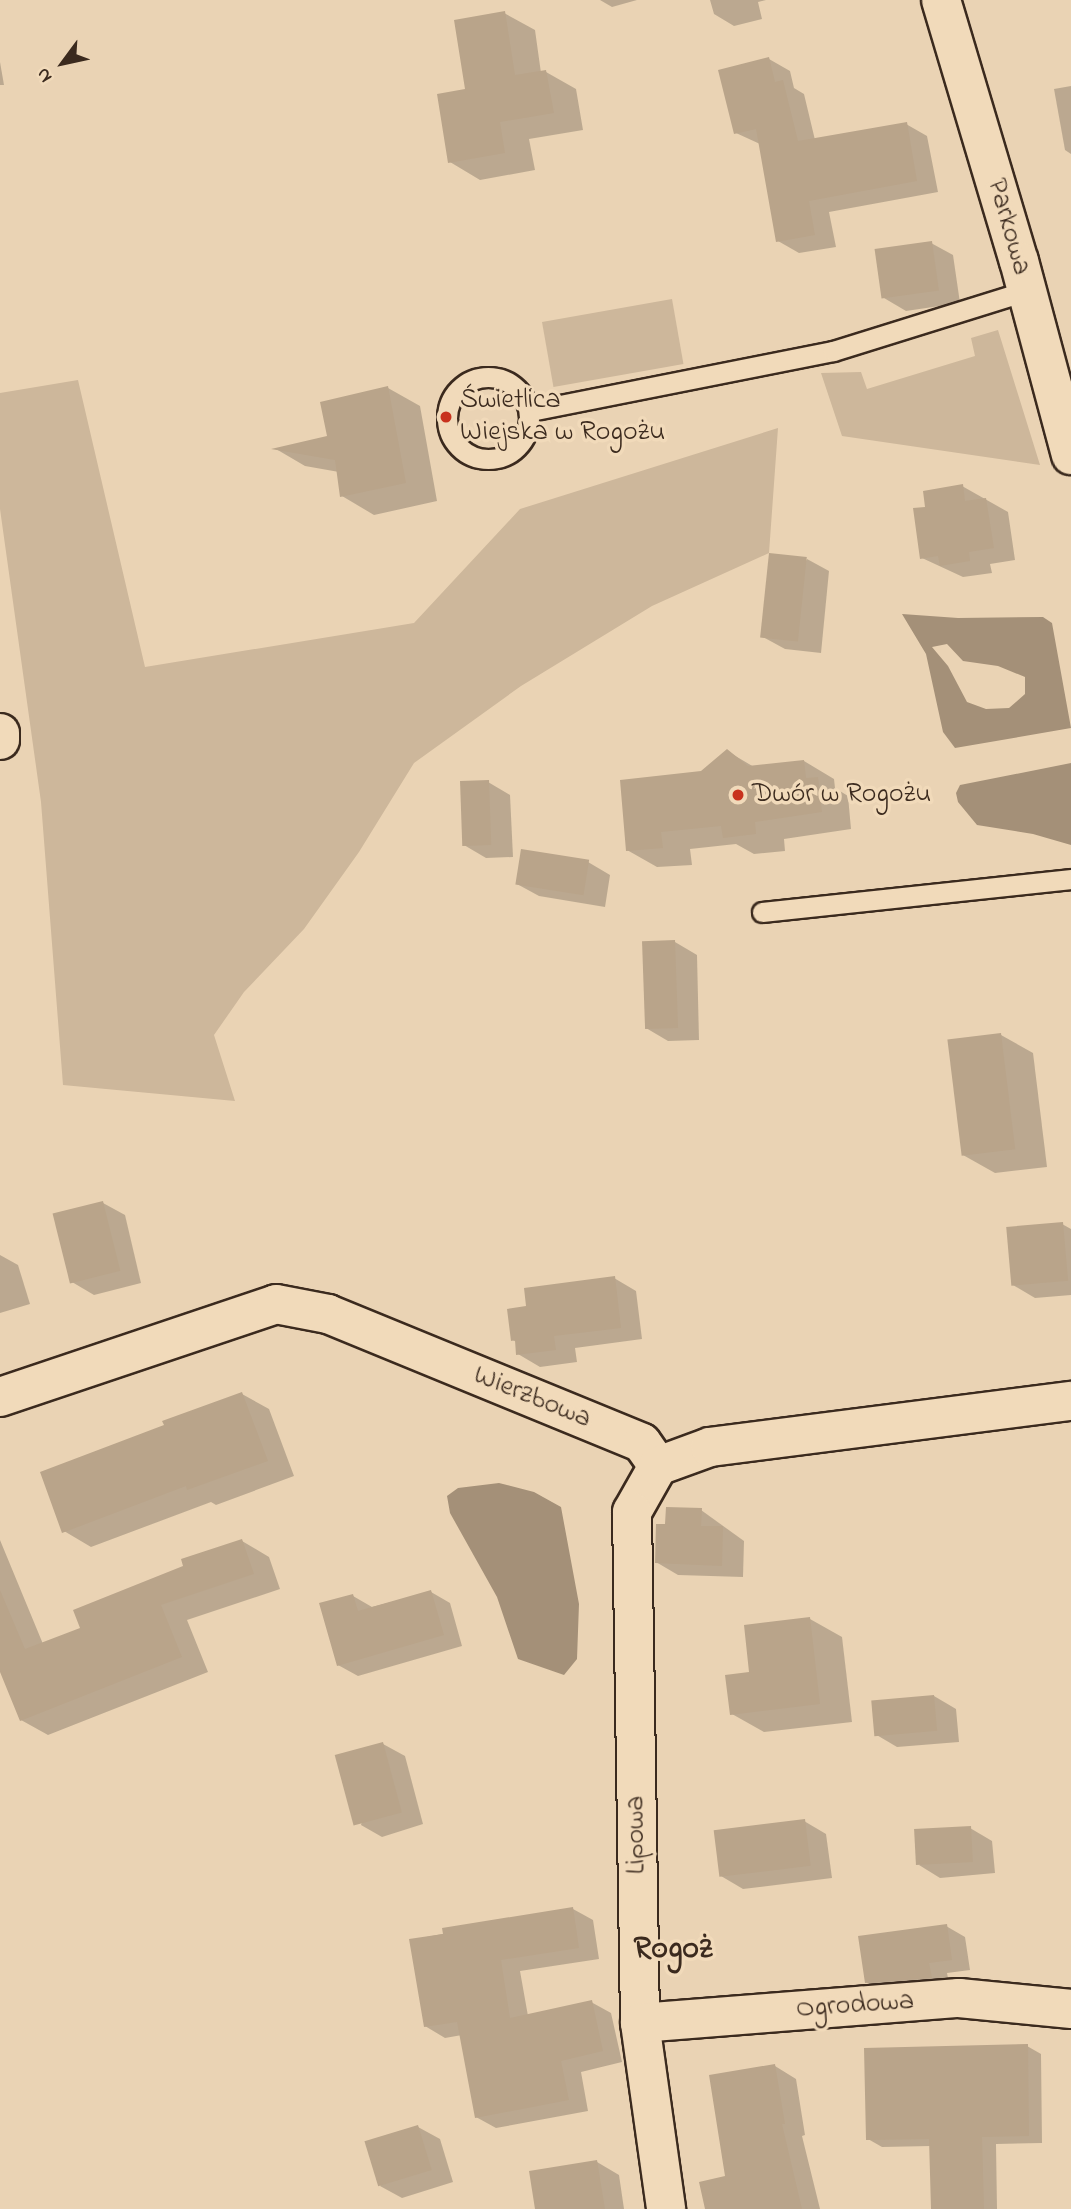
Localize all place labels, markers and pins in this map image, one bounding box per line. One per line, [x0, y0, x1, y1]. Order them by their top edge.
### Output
place label: Świetlica Wiejska w Rogożu [460, 384, 665, 450]
marker: Świetlica Wiejska w Rogożu [438, 409, 454, 425]
place label: Dwór w Rogożu [752, 778, 931, 812]
marker: Dwór w Rogożu [730, 787, 746, 803]

